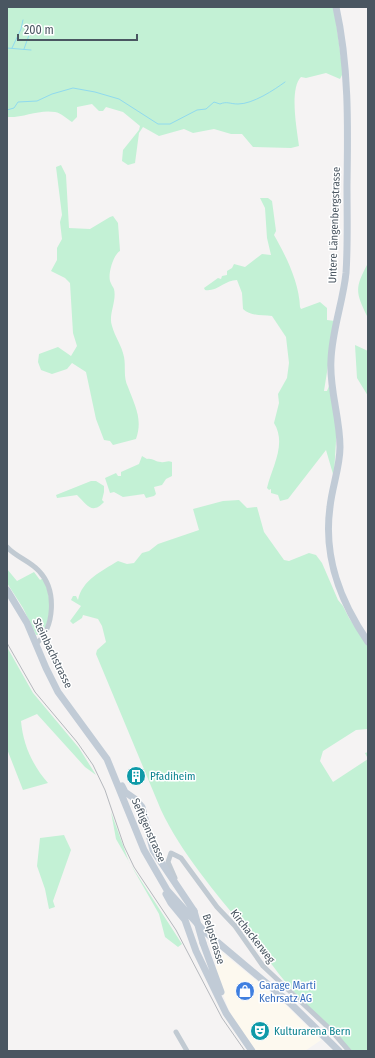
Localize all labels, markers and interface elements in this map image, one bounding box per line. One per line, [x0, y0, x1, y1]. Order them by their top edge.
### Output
scale bar [18, 16, 137, 42]
text: 200 m [24, 23, 54, 37]
street label: Untere Längenbergstrasse [326, 166, 343, 284]
street label: Steinbachstrasse [30, 616, 75, 690]
building icon: Pfadiheim [125, 765, 147, 787]
place label: Pfadiheim [150, 770, 195, 783]
street label: Seftigenstrasse [129, 796, 168, 864]
street label: Kirchackerweg [228, 907, 278, 967]
street label: Belpstrasse [200, 912, 227, 966]
place label: Garage Marti Kehrsatz AG [259, 979, 316, 1005]
shop icon: Garage Marti Kehrsatz AG [234, 980, 256, 1002]
theatre icon: Kulturarena Bern [249, 1020, 271, 1042]
place label: Kulturarena Bern [274, 1025, 350, 1038]

